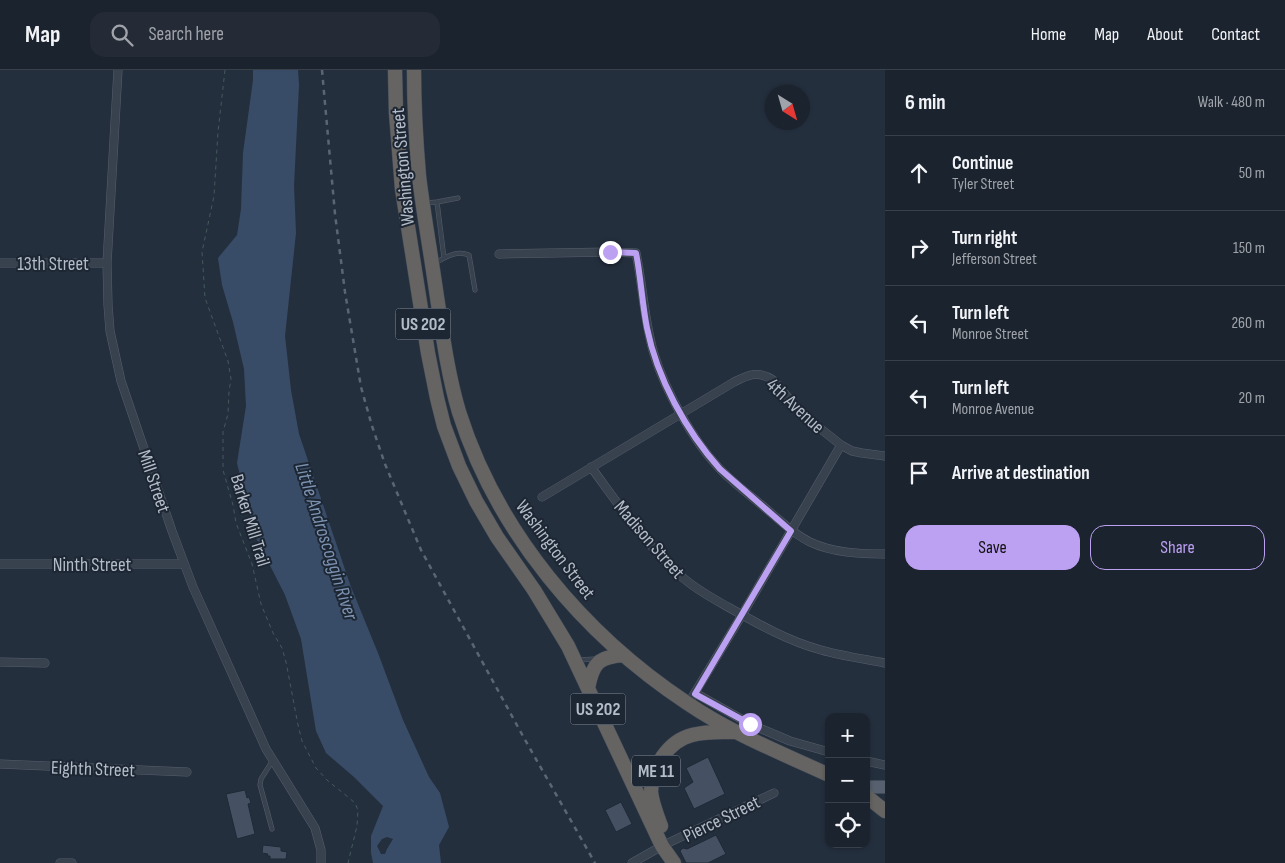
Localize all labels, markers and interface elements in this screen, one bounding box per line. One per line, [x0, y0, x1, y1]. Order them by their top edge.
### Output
search box [90, 12, 440, 57]
text: Map [25, 20, 60, 49]
icon: search [108, 21, 136, 49]
text: Search here [148, 23, 224, 46]
text: Home [1031, 24, 1066, 45]
text: Map [1094, 24, 1119, 45]
text: About [1147, 24, 1183, 45]
text: Contact [1211, 24, 1260, 45]
north arrow [765, 85, 810, 130]
text: 6 min [905, 90, 946, 115]
text: Walk · 480 m [1198, 93, 1265, 112]
street label: Washington Street [387, 107, 420, 227]
text: Continue [952, 152, 1013, 175]
icon: ahead [905, 159, 933, 187]
text: 50 m [1239, 164, 1265, 183]
text: Tyler Street [952, 175, 1014, 194]
text: Turn right [952, 227, 1017, 250]
icon: right [905, 234, 933, 262]
text: 150 m [1233, 239, 1265, 258]
route end [599, 241, 622, 264]
text: Jefferson Street [952, 250, 1037, 269]
street label: 13th Street [17, 253, 89, 276]
text: Turn left [952, 302, 1009, 325]
road number: US 202 [396, 308, 450, 340]
icon: left [905, 309, 933, 337]
text: 260 m [1231, 314, 1265, 333]
text: Monroe Street [952, 325, 1029, 344]
street label: 4th Avenue [761, 373, 829, 439]
text: Turn left [952, 377, 1009, 400]
icon: left [905, 384, 933, 412]
text: 20 m [1238, 389, 1265, 408]
text: Monroe Avenue [952, 400, 1034, 419]
street label: Mill Street [132, 447, 175, 516]
icon: arrive [905, 459, 933, 487]
water label: Little Androscoggin River [289, 460, 363, 624]
text: Arrive at destination [952, 462, 1090, 485]
street label: Barker Mill Trail [225, 472, 274, 569]
street label: Washington Street [510, 496, 600, 604]
street label: Madison Street [609, 496, 689, 584]
button: Save [905, 525, 1080, 570]
button: Share [1090, 525, 1265, 570]
street label: Ninth Street [53, 554, 131, 577]
road number: US 202 [570, 694, 626, 724]
route start [739, 713, 762, 736]
map controls [825, 713, 870, 848]
button: + [825, 713, 870, 758]
road number: ME 11 [632, 756, 680, 786]
street label: Eighth Street [50, 757, 136, 782]
button: − [825, 758, 870, 803]
street label: Pierce Street [679, 791, 764, 848]
button: locate [825, 803, 870, 848]

